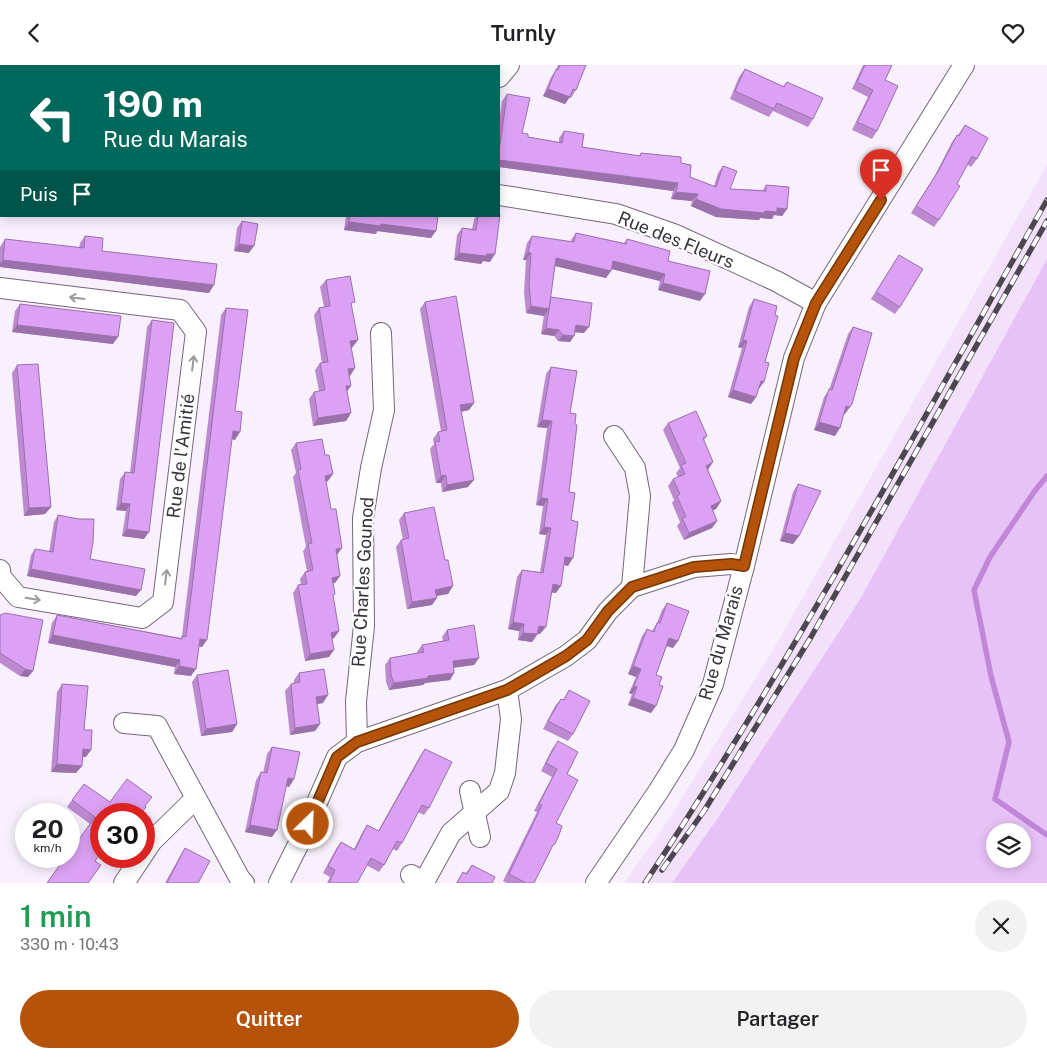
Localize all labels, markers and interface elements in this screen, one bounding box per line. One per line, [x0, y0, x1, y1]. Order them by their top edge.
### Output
icon: back [20, 19, 48, 47]
icon: heart [999, 19, 1027, 47]
text: Turnly [491, 20, 556, 46]
text: 190 m [103, 84, 203, 125]
icon: left [20, 85, 85, 150]
text: Rue du Marais [103, 126, 248, 152]
pin [860, 149, 902, 200]
icon: arrive [867, 156, 895, 184]
icon: arrive [68, 180, 96, 208]
text: Puis [20, 183, 58, 205]
street label: Rue des Fleurs [615, 207, 737, 272]
one-way arrow [70, 293, 86, 303]
one-way arrow [188, 356, 198, 372]
street label: Rue de l'Amitié [162, 392, 199, 519]
street label: Rue Charles Gounod [348, 496, 377, 668]
one-way arrow [161, 569, 171, 585]
street label: Rue du Marais [694, 583, 747, 703]
one-way arrow [25, 595, 41, 605]
position arrow [281, 797, 333, 849]
speed limit sign: 30 [90, 803, 155, 868]
text: 20 [32, 814, 64, 844]
map controls [986, 823, 1031, 868]
button: layers [986, 823, 1031, 868]
text: km/h [33, 841, 62, 855]
text: 1 min [20, 898, 91, 934]
button: close [975, 900, 1027, 952]
text: 330 m · 10:43 [20, 935, 119, 954]
button: Quitter [20, 990, 519, 1048]
button: Partager [529, 990, 1027, 1048]

